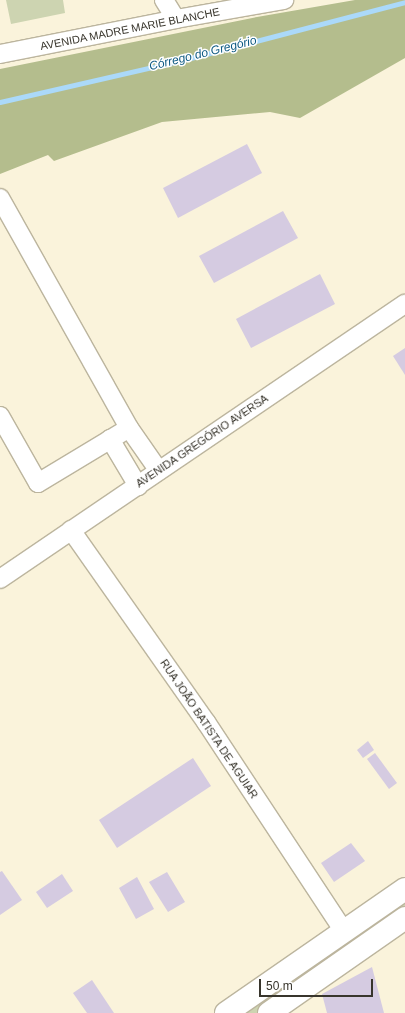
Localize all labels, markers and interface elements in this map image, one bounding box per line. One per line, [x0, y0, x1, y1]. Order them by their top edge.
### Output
street label: AVENIDA MADRE MARIE BLANCHE [39, 5, 221, 53]
water label: Córrego do Gregório [148, 34, 258, 74]
street label: AVENIDA GREGÓRIO AVERSA [133, 391, 271, 491]
street label: RUA JOÃO BATISTA DE AGUIAR [157, 656, 261, 802]
scale bar [261, 971, 375, 997]
text: 50 m [266, 979, 293, 993]

